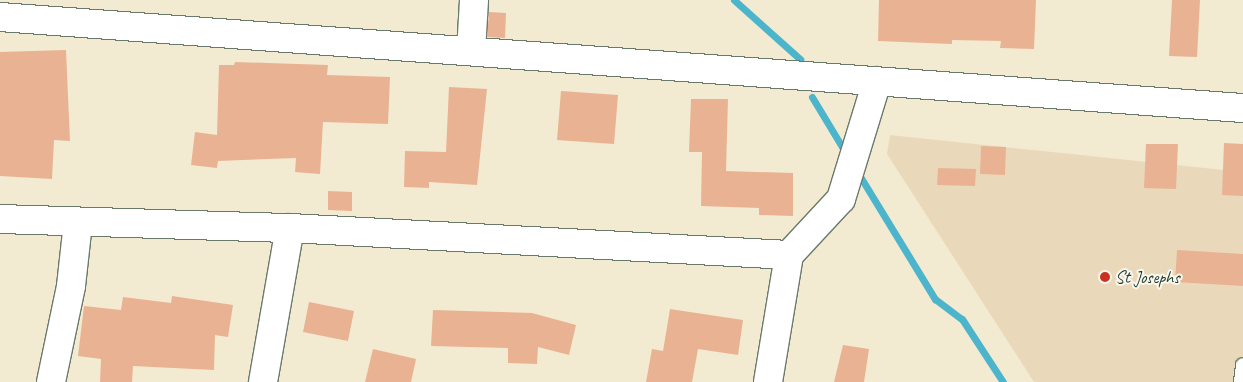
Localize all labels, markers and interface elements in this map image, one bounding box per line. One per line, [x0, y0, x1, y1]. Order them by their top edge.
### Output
place label: St Josephs [1115, 266, 1179, 288]
marker: St Josephs [1099, 271, 1111, 283]

